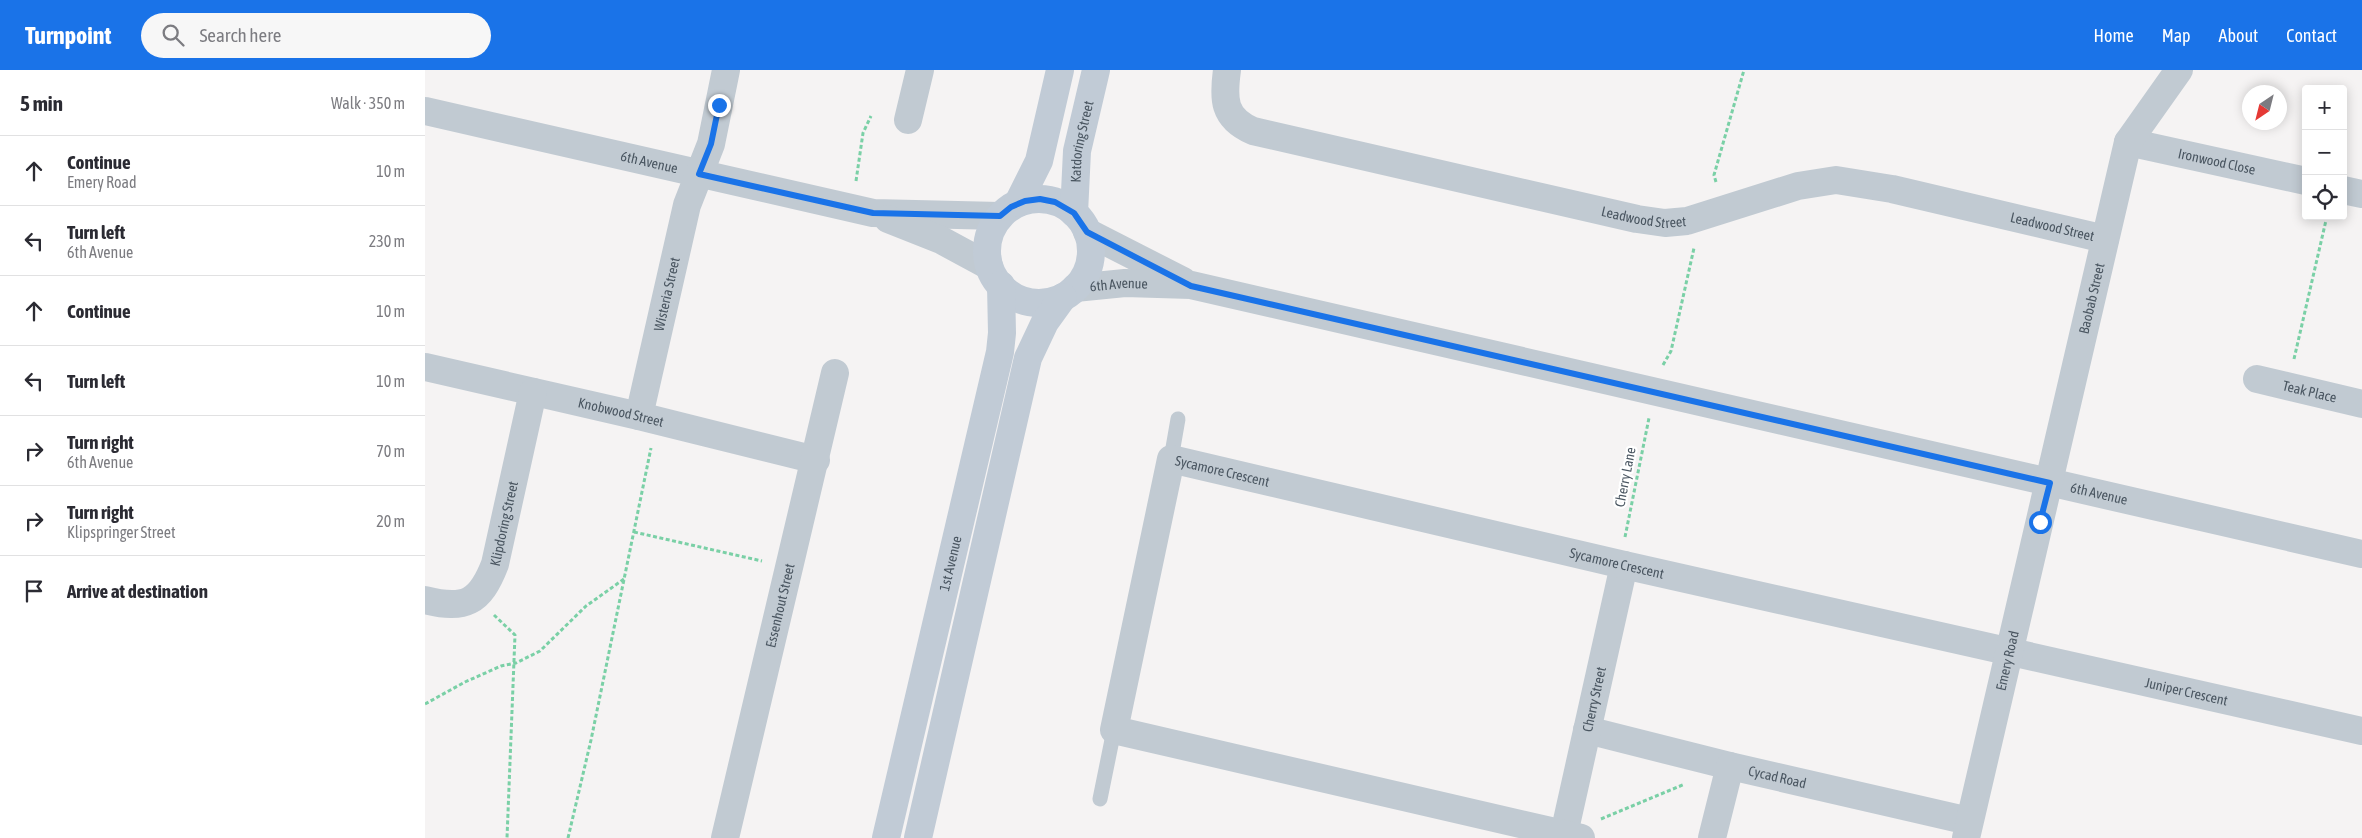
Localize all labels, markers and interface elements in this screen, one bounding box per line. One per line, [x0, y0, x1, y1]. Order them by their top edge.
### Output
search box [141, 13, 491, 58]
icon: search [159, 21, 187, 49]
text: Turnpoint [25, 22, 111, 49]
text: Search here [199, 24, 281, 46]
text: Home [2094, 25, 2134, 46]
text: Map [2162, 25, 2191, 46]
text: About [2219, 25, 2258, 46]
text: Contact [2286, 25, 2337, 46]
north arrow [2242, 85, 2287, 130]
map controls [2302, 85, 2347, 220]
button: + [2302, 85, 2347, 130]
text: 5 min [20, 91, 63, 115]
text: Walk · 350 m [331, 94, 405, 112]
route end [708, 94, 731, 117]
street label: Katdoring Street [1067, 99, 1097, 183]
button: − [2302, 130, 2347, 175]
street label: Ironwood Close [2177, 145, 2257, 178]
street label: 6th Avenue [619, 148, 679, 176]
text: Continue [67, 151, 131, 173]
icon: ahead [20, 157, 48, 185]
text: 10 m [376, 162, 405, 180]
text: Emery Road [67, 173, 137, 191]
button: locate [2302, 175, 2347, 220]
street label: Leadwood Street [1600, 203, 1687, 231]
street label: Leadwood Street [2009, 209, 2096, 244]
text: Turn left [67, 221, 125, 243]
icon: left [20, 227, 48, 255]
text: 230 m [369, 232, 405, 250]
text: 6th Avenue [67, 243, 133, 261]
street label: Wisteria Street [651, 256, 683, 333]
street label: Baobab Street [2076, 261, 2108, 335]
street label: 6th Avenue [1089, 275, 1148, 294]
icon: ahead [20, 297, 48, 325]
text: Continue [67, 300, 131, 322]
text: 10 m [376, 302, 405, 320]
icon: left [20, 367, 48, 395]
text: Turn left [67, 370, 125, 392]
text: 10 m [376, 372, 405, 390]
street label: Teak Place [2281, 377, 2338, 406]
street label: Knobwood Street [576, 394, 665, 430]
text: Turn right [67, 431, 134, 453]
icon: right [20, 437, 48, 465]
text: 70 m [376, 442, 405, 460]
street label: Cherry Lane [1611, 446, 1639, 508]
street label: Sycamore Crescent [1174, 452, 1271, 490]
text: 6th Avenue [67, 453, 133, 471]
street label: 6th Avenue [2069, 479, 2129, 508]
street label: Klipdoring Street [487, 480, 521, 568]
text: Turn right [67, 501, 134, 523]
icon: right [20, 507, 48, 535]
route start [2029, 511, 2052, 534]
text: 20 m [376, 512, 405, 530]
text: Klipspringer Street [67, 523, 176, 541]
street label: 1st Avenue [936, 534, 965, 593]
street label: Sycamore Crescent [1568, 545, 1665, 582]
street label: Essenhout Street [762, 562, 798, 649]
icon: arrive [20, 577, 48, 605]
text: Arrive at destination [67, 580, 208, 602]
street label: Emery Road [1993, 629, 2022, 692]
street label: Cherry Street [1579, 665, 1609, 733]
street label: Juniper Crescent [2143, 674, 2229, 709]
street label: Cycad Road [1747, 762, 1808, 791]

